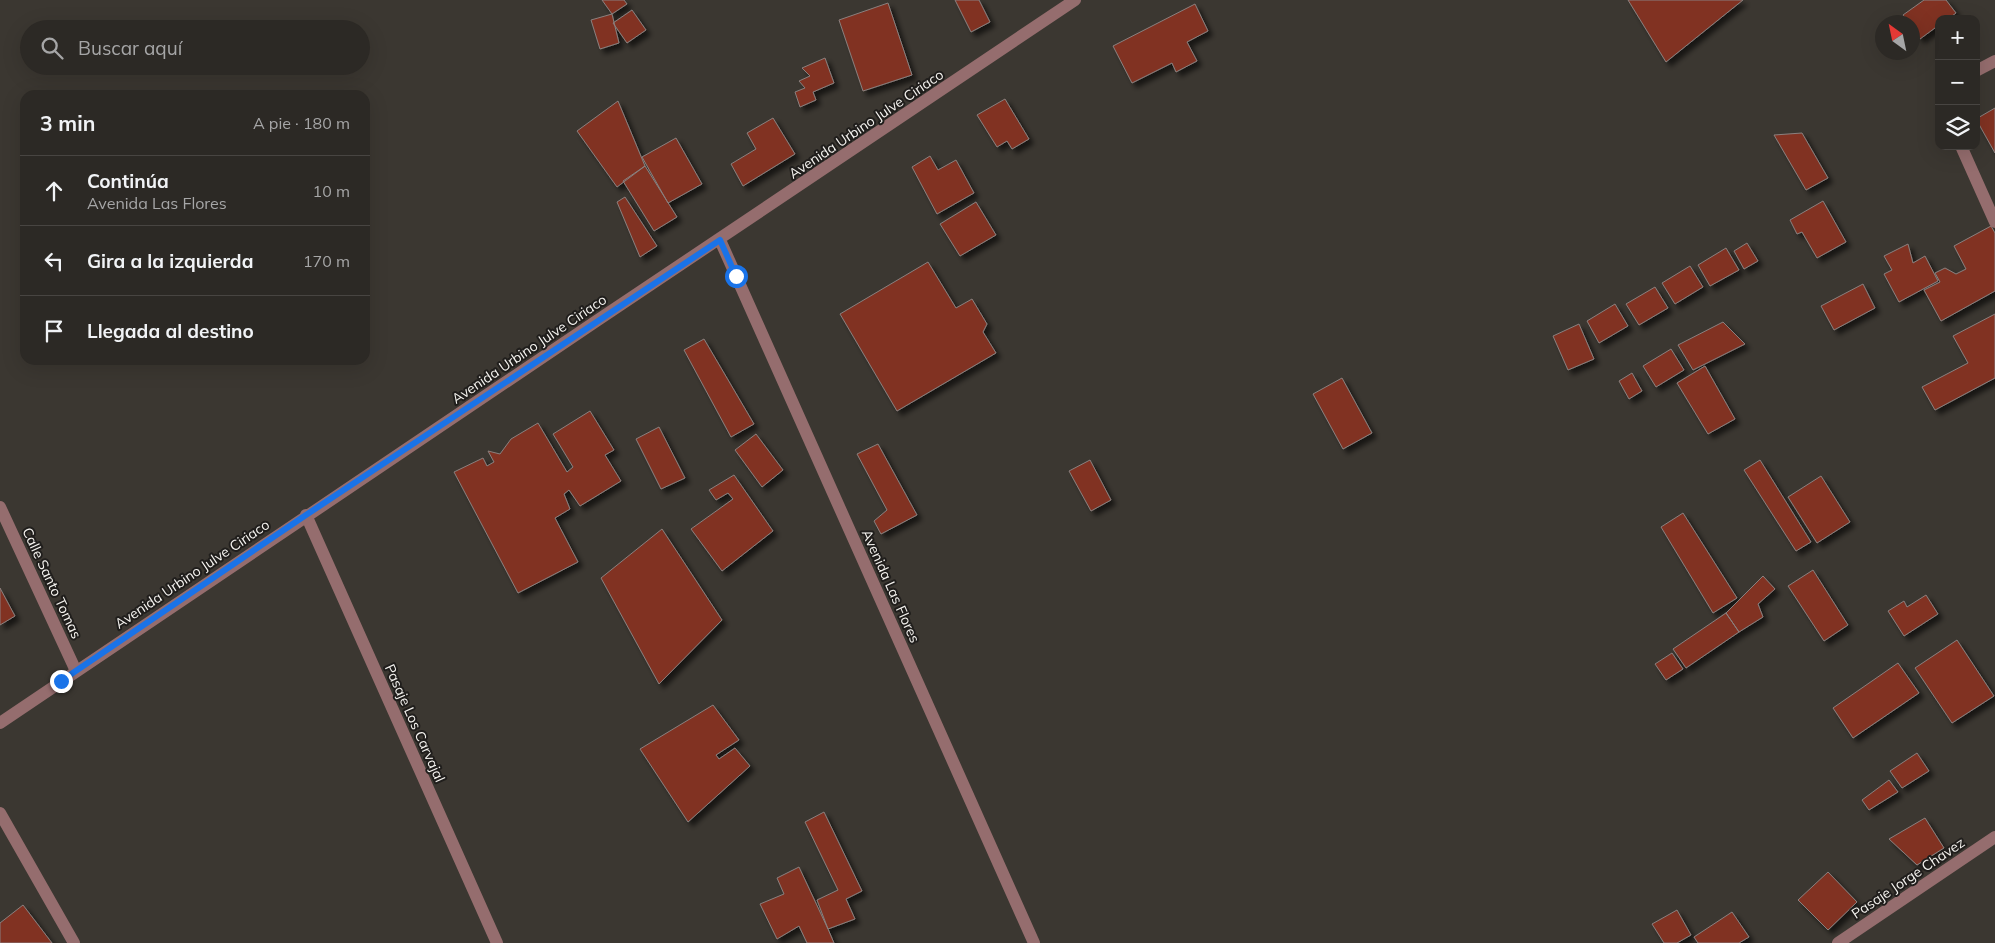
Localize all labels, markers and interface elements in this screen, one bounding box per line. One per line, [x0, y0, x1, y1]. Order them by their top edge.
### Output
north arrow [1875, 15, 1920, 60]
map controls [1935, 15, 1980, 150]
button: + [1935, 15, 1980, 60]
search box [20, 20, 370, 75]
icon: search [38, 34, 66, 62]
text: Buscar aquí [78, 36, 182, 60]
button: − [1935, 60, 1980, 105]
street label: Avenida Urbino Julve Ciriaco [785, 65, 947, 183]
button: layers [1935, 105, 1980, 150]
text: 3 min [40, 110, 95, 136]
text: A pie · 180 m [253, 113, 350, 133]
text: Continúa [87, 169, 169, 193]
icon: ahead [40, 177, 68, 205]
text: 10 m [313, 181, 350, 201]
text: Avenida Las Flores [87, 193, 227, 213]
icon: left [40, 247, 68, 275]
text: Gira a la izquierda [87, 249, 253, 273]
text: 170 m [303, 251, 350, 271]
route start [725, 265, 748, 288]
street label: Avenida Urbino Julve Ciriaco [448, 290, 610, 408]
icon: arrive [40, 317, 68, 345]
text: Llegada al destino [87, 319, 254, 343]
street label: Avenida Urbino Julve Ciriaco [111, 515, 273, 633]
street label: Calle Santo Tomas [18, 525, 86, 641]
street label: Avenida Las Flores [858, 527, 924, 646]
street label: Pasaje Los Carvajal [381, 661, 449, 785]
route end [50, 670, 73, 693]
street label: Pasaje Jorge Chavez [1848, 833, 1968, 923]

